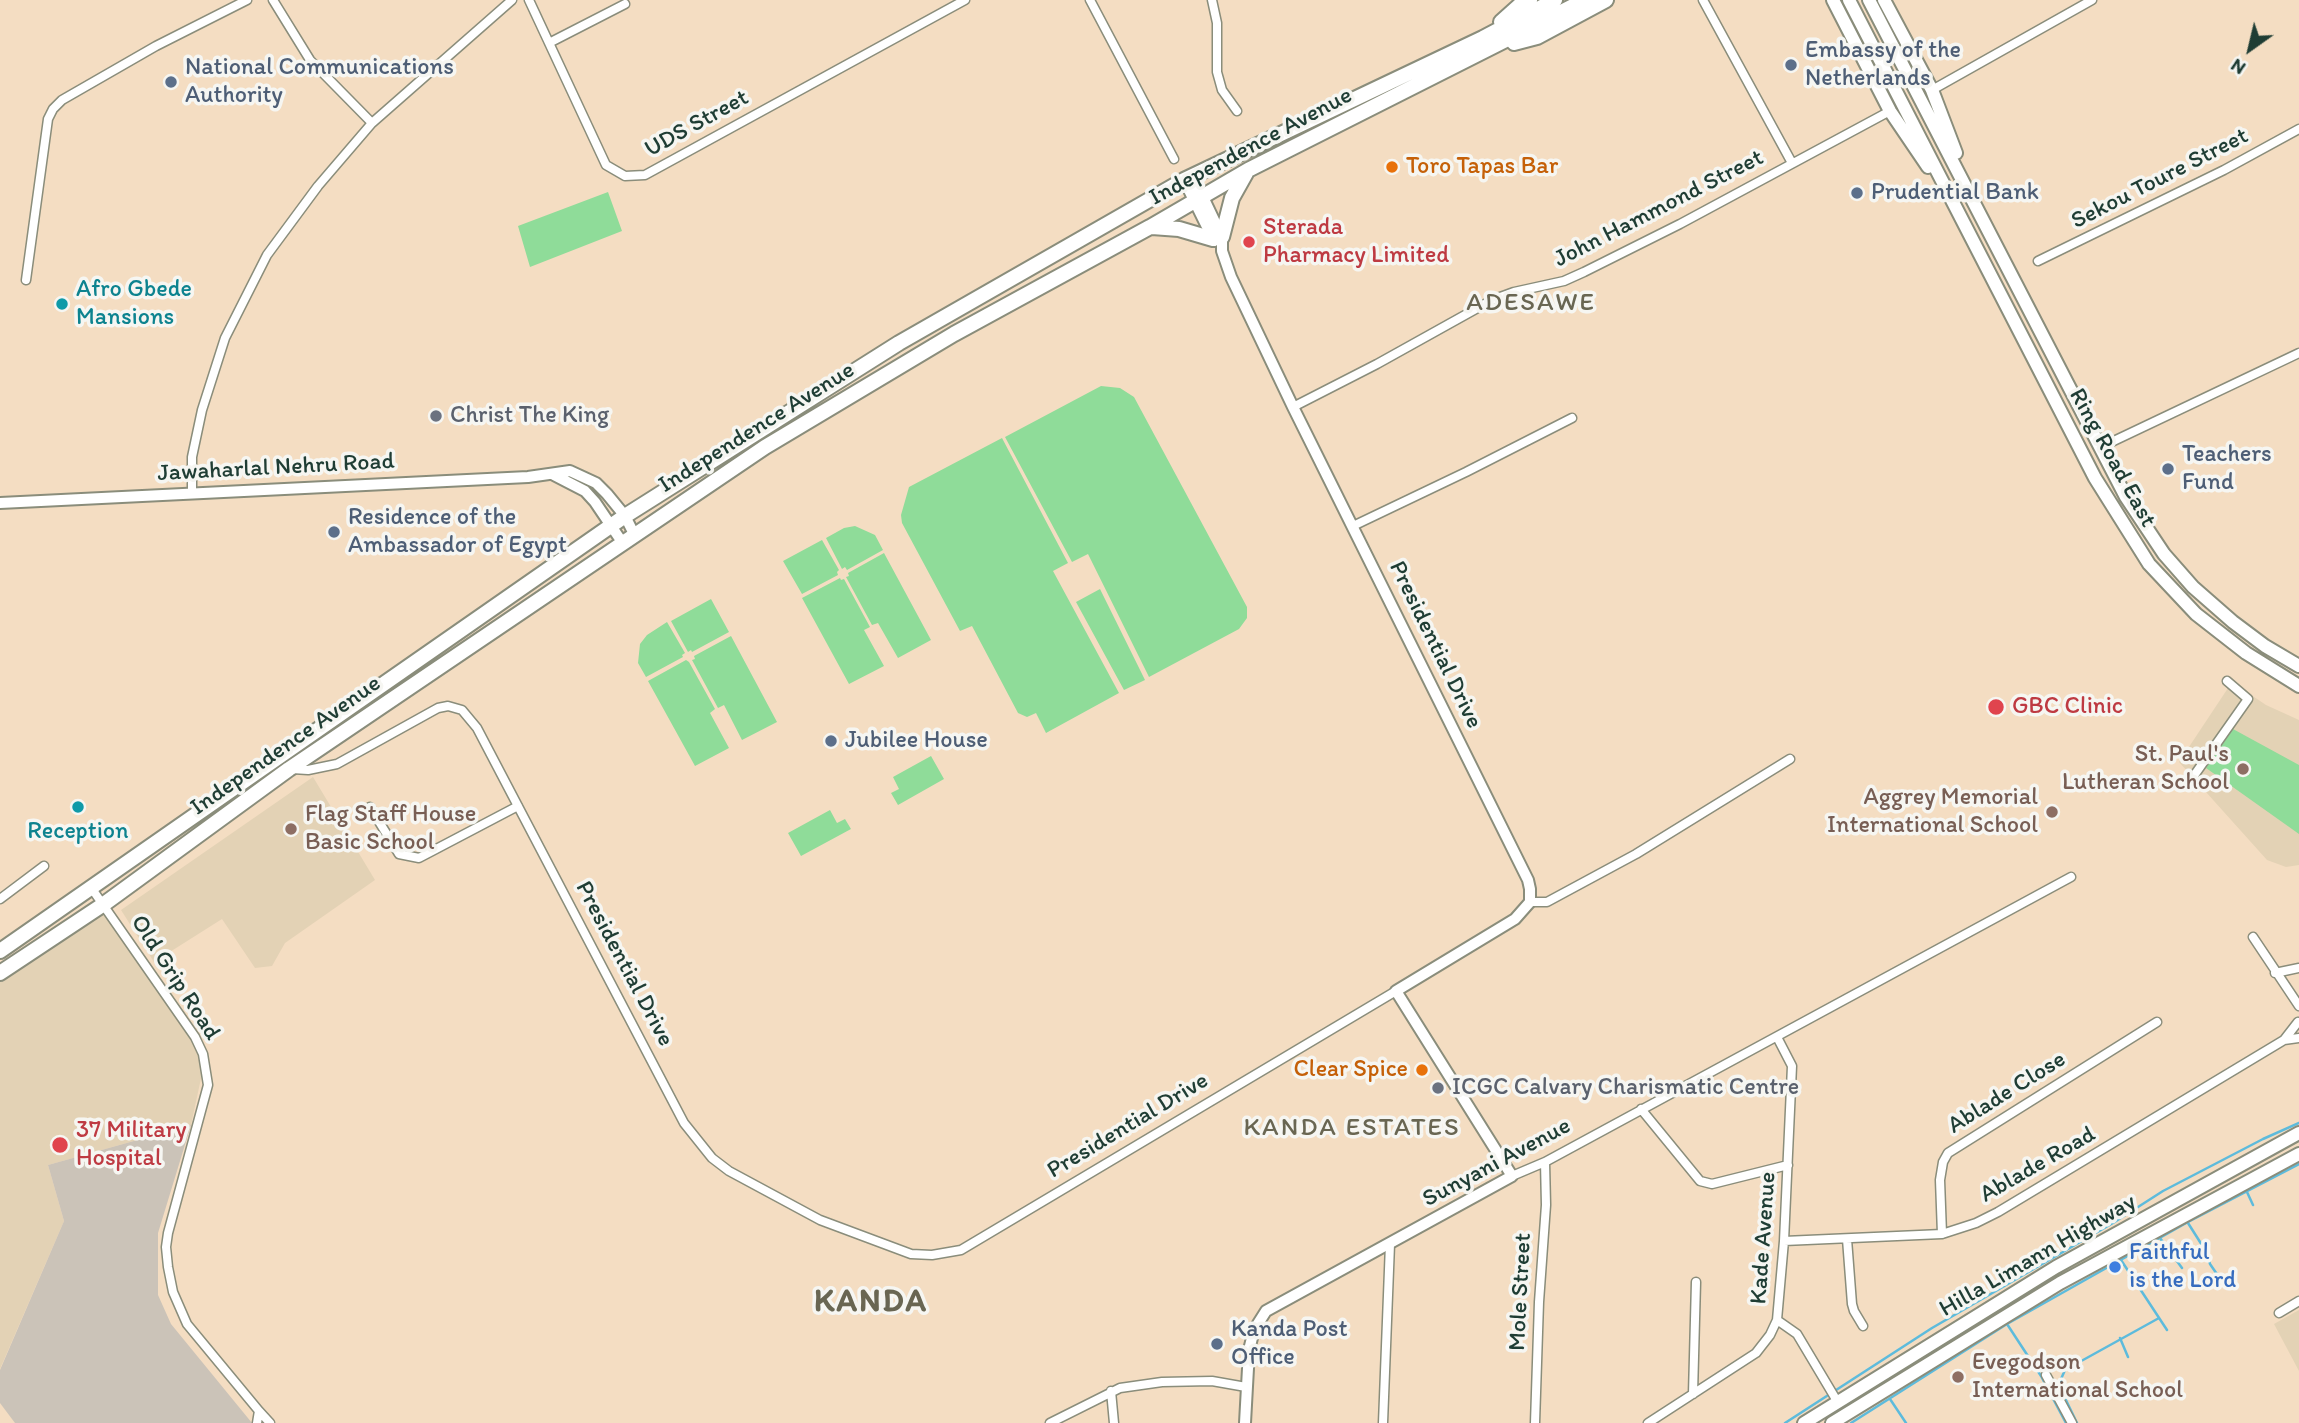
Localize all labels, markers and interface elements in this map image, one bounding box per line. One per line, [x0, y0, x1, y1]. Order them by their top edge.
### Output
north arrow [2215, 14, 2285, 84]
place label: Embassy of the Netherlands [1805, 37, 1961, 93]
place label: National Communications Authority [185, 54, 454, 110]
text: N [2226, 54, 2250, 80]
marker: Embassy of the Netherlands [1783, 57, 1799, 73]
marker: National Communications Authority [163, 74, 179, 90]
street label: Independence Avenue [1145, 81, 1357, 213]
street label: UDS Street [640, 84, 754, 164]
street label: Sekou Toure Street [2067, 122, 2253, 236]
street label: John Hammond Street [1549, 144, 1769, 274]
place label: Toro Tapas Bar [1406, 153, 1558, 181]
marker: Toro Tapas Bar [1384, 159, 1400, 175]
place label: Prudential Bank [1871, 179, 2039, 207]
marker: Prudential Bank [1849, 185, 1865, 201]
place label: Sterada Pharmacy Limited [1263, 214, 1449, 270]
marker: Sterada Pharmacy Limited [1241, 234, 1257, 250]
place label: Afro Gbede Mansions [76, 276, 192, 332]
district label: ADESAWE [1467, 287, 1595, 319]
marker: Afro Gbede Mansions [54, 296, 70, 312]
street label: Independence Avenue [654, 356, 860, 500]
street label: Ring Road East [2062, 384, 2162, 532]
place label: Christ The King [450, 402, 609, 430]
marker: Christ The King [428, 408, 444, 424]
place label: Teachers Fund [2182, 441, 2272, 497]
street label: Jawaharlal Nehru Road [157, 447, 395, 489]
marker: Teachers Fund [2160, 461, 2176, 477]
place label: Residence of the Ambassador of Egypt [348, 504, 567, 560]
marker: Residence of the Ambassador of Egypt [326, 524, 342, 540]
street label: Presidential Drive [1382, 557, 1488, 733]
street label: Independence Avenue [185, 669, 387, 823]
place label: GBC Clinic [2012, 693, 2123, 721]
marker: GBC Clinic [1986, 697, 2006, 717]
place label: Jubilee House [845, 727, 988, 755]
marker: Jubilee House [823, 733, 839, 749]
place label: St. Paul's Lutheran School [2062, 741, 2229, 797]
marker: St. Paul's Lutheran School [2235, 761, 2251, 777]
place label: Aggrey Memorial International School [1827, 784, 2038, 840]
marker: Reception [70, 799, 86, 815]
place label: Flag Staff House Basic School [305, 801, 476, 857]
marker: Aggrey Memorial International School [2044, 804, 2060, 820]
place label: Reception [27, 818, 129, 846]
marker: Flag Staff House Basic School [283, 821, 299, 837]
street label: Presidential Drive [568, 877, 680, 1051]
street label: Old Grip Road [124, 910, 226, 1046]
street label: Ablade Close [1943, 1045, 2071, 1141]
place label: Clear Spice [1293, 1056, 1408, 1084]
marker: Clear Spice [1414, 1062, 1430, 1078]
street label: Presidential Drive [1042, 1067, 1214, 1185]
place label: ICGC Calvary Charismatic Centre [1452, 1074, 1799, 1102]
marker: ICGC Calvary Charismatic Centre [1430, 1080, 1446, 1096]
district label: KANDA ESTATES [1243, 1112, 1461, 1144]
street label: Sunyani Avenue [1418, 1112, 1576, 1214]
place label: 37 Military Hospital [76, 1117, 187, 1173]
street label: Ablade Road [1975, 1120, 2101, 1210]
marker: 37 Military Hospital [50, 1135, 70, 1155]
street label: Kade Avenue [1745, 1171, 1783, 1305]
street label: Hilla Limann Highway [1935, 1188, 2141, 1324]
street label: Mole Street [1504, 1232, 1538, 1352]
place label: Faithful is the Lord [2129, 1239, 2236, 1295]
marker: Faithful is the Lord [2107, 1259, 2123, 1275]
district label: KANDA [815, 1284, 927, 1322]
place label: Kanda Post Office [1231, 1316, 1347, 1372]
marker: Kanda Post Office [1209, 1336, 1225, 1352]
place label: Evegodson International School [1972, 1349, 2183, 1405]
marker: Evegodson International School [1950, 1369, 1966, 1385]

